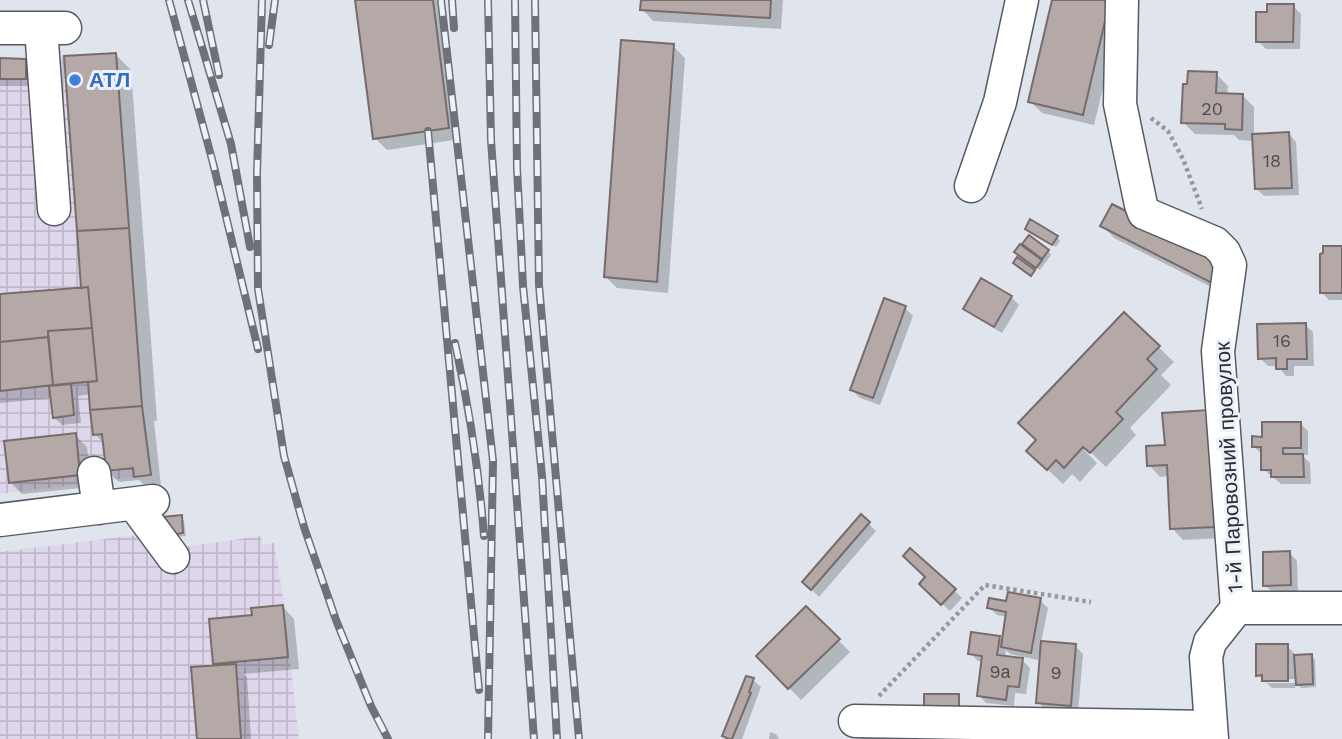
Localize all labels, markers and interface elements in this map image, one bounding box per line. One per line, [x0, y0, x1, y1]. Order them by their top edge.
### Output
place label: АТЛ [89, 67, 130, 92]
marker: АТЛ [67, 72, 83, 88]
house number: 20 [1201, 98, 1223, 119]
house number: 18 [1263, 150, 1281, 171]
house number: 16 [1273, 330, 1291, 351]
street label: 1-й Паровозний провулок [1209, 340, 1248, 593]
house number: 9а [989, 661, 1012, 682]
house number: 9 [1050, 662, 1062, 683]

